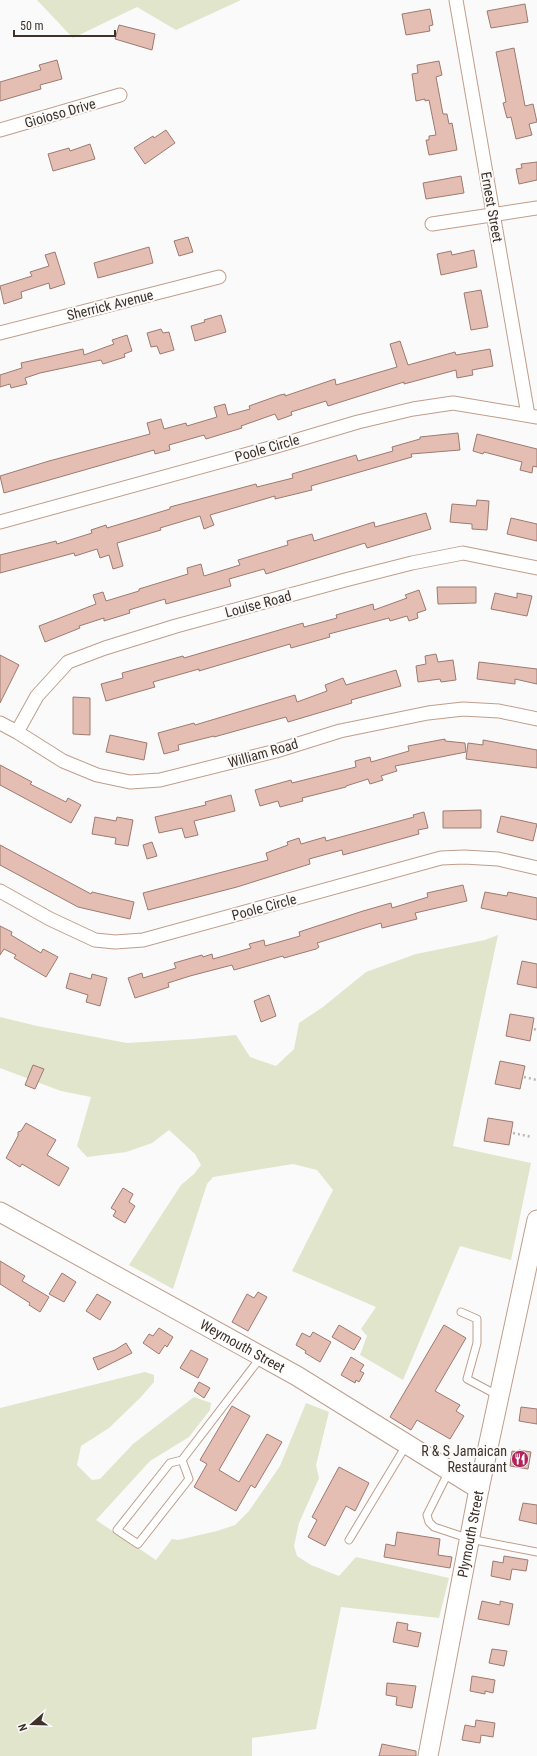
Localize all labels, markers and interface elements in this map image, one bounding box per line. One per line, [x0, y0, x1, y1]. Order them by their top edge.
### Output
scale bar [14, 12, 115, 38]
text: 50 m [20, 19, 44, 33]
street label: Gioioso Drive [23, 95, 98, 131]
street label: Ernest Street [478, 171, 506, 243]
street label: Sherrick Avenue [65, 286, 155, 323]
street label: Poole Circle [233, 431, 301, 465]
street label: Louise Road [223, 587, 293, 621]
street label: William Road [226, 735, 300, 771]
street label: Poole Circle [230, 891, 298, 923]
street label: Weymouth Street [197, 1316, 288, 1376]
place label: R & S Jamaican Restaurant [421, 1443, 507, 1475]
restaurant icon: R & S Jamaican Restaurant [510, 1449, 530, 1469]
street label: Plymouth Street [454, 1489, 487, 1579]
north arrow [12, 1704, 52, 1744]
text: N [16, 1722, 30, 1733]

